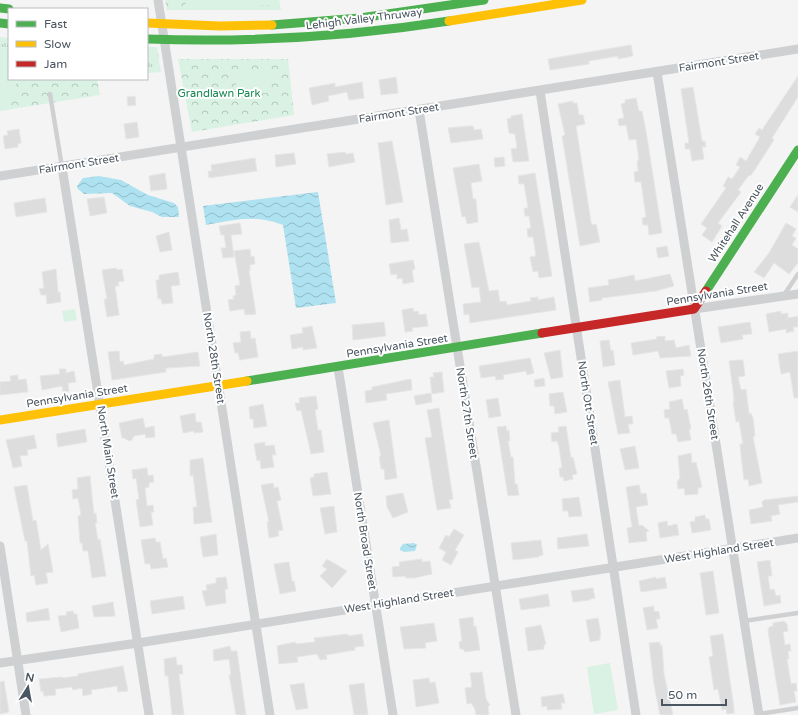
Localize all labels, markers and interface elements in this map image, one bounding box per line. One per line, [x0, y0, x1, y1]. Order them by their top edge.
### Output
street label: Lehigh Valley Thruway [305, 5, 423, 33]
legend [8, 8, 148, 80]
text: Fast [44, 17, 68, 31]
text: Slow [44, 37, 71, 51]
street label: Fairmont Street [678, 49, 760, 75]
text: Jam [44, 57, 67, 71]
park label: Grandlawn Park [178, 87, 260, 100]
street label: Fairmont Street [358, 100, 440, 126]
street label: Fairmont Street [38, 151, 120, 177]
street label: Whitehall Avenue [706, 181, 766, 265]
street label: Pennsylvania Street [665, 280, 769, 308]
street label: North 28th Street [200, 311, 228, 405]
street label: Pennsylvania Street [345, 332, 449, 360]
street label: North 26th Street [694, 347, 722, 441]
street label: North Ott Street [575, 360, 601, 446]
street label: North 27th Street [453, 366, 481, 460]
street label: Pennsylvania Street [25, 382, 129, 410]
street label: North Main Street [94, 405, 122, 499]
street label: North Broad Street [351, 491, 379, 591]
street label: West Highland Street [663, 536, 775, 566]
street label: West Highland Street [343, 586, 455, 616]
north arrow [8, 667, 48, 707]
text: N [24, 670, 35, 685]
scale bar [662, 681, 726, 707]
text: 50 m [668, 688, 697, 702]

